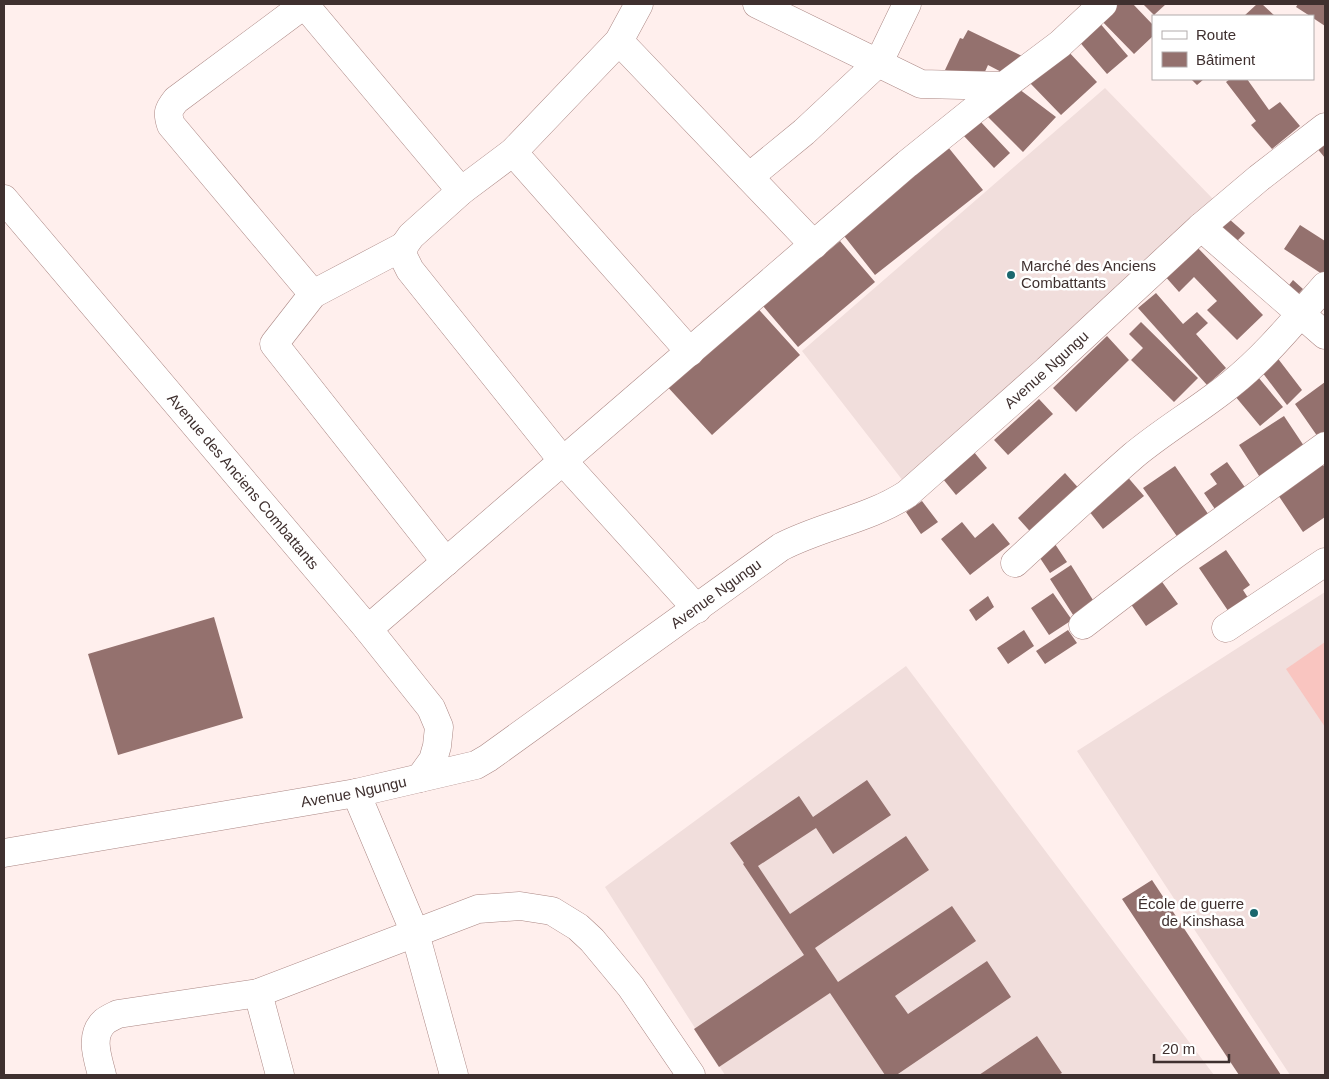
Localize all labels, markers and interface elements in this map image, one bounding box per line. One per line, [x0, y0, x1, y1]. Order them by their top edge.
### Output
legend [1152, 15, 1314, 80]
text: Route [1196, 26, 1236, 43]
text: Bâtiment [1196, 51, 1256, 68]
place label: Marché des Anciens Combattants [1021, 257, 1156, 291]
marker: Marché des Anciens Combattants [1005, 269, 1017, 281]
street label: Avenue Ngungu [1001, 327, 1092, 412]
street label: Avenue des Anciens Combattants [164, 390, 323, 572]
street label: Avenue Ngungu [667, 555, 764, 632]
street label: Avenue Ngungu [300, 773, 408, 810]
place label: École de guerre de Kinshasa [1138, 895, 1245, 929]
marker: École de guerre de Kinshasa [1248, 907, 1260, 919]
scale bar [1154, 1032, 1229, 1064]
text: 20 m [1162, 1040, 1195, 1057]

